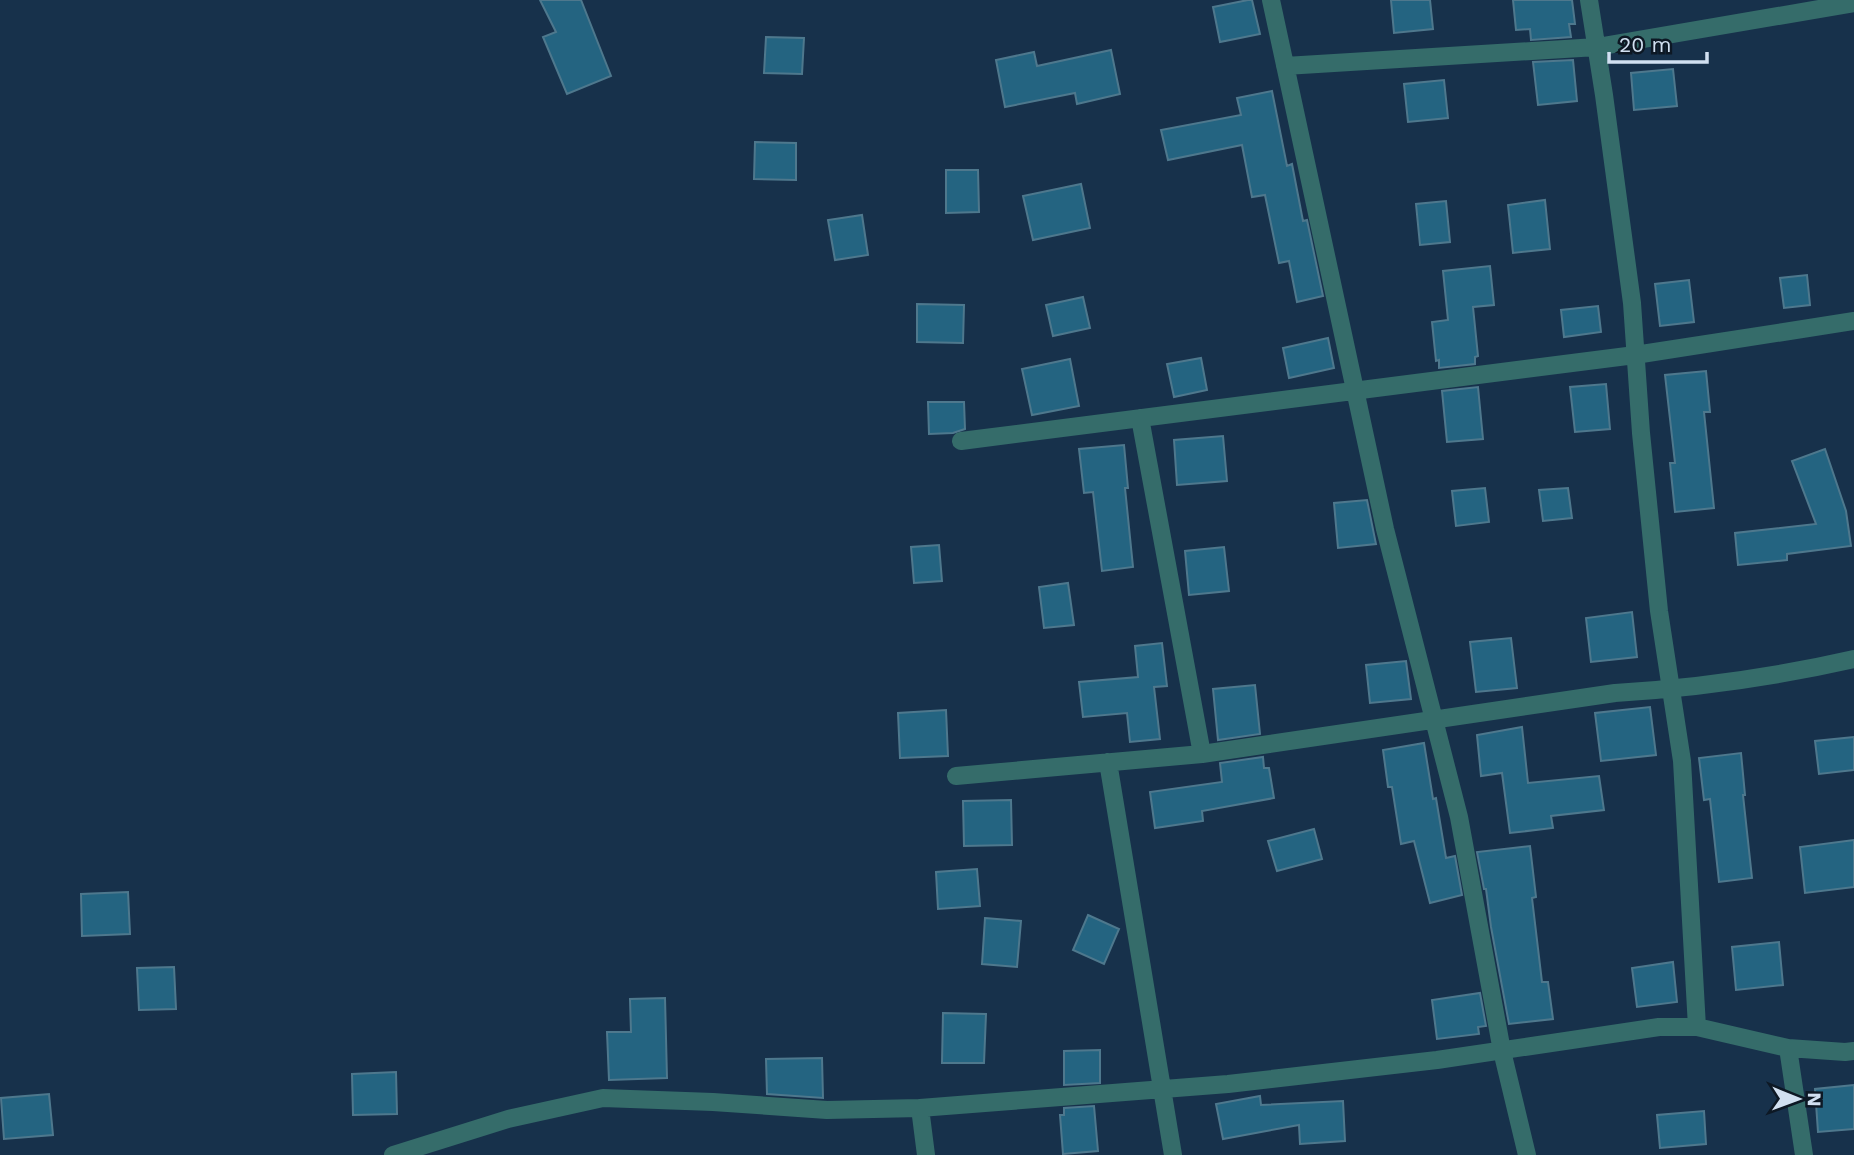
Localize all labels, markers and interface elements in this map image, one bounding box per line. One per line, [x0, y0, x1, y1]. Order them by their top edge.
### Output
scale bar [1609, 21, 1707, 65]
text: 20 m [1619, 32, 1671, 57]
north arrow [1763, 1064, 1833, 1134]
text: N [1803, 1092, 1826, 1107]

